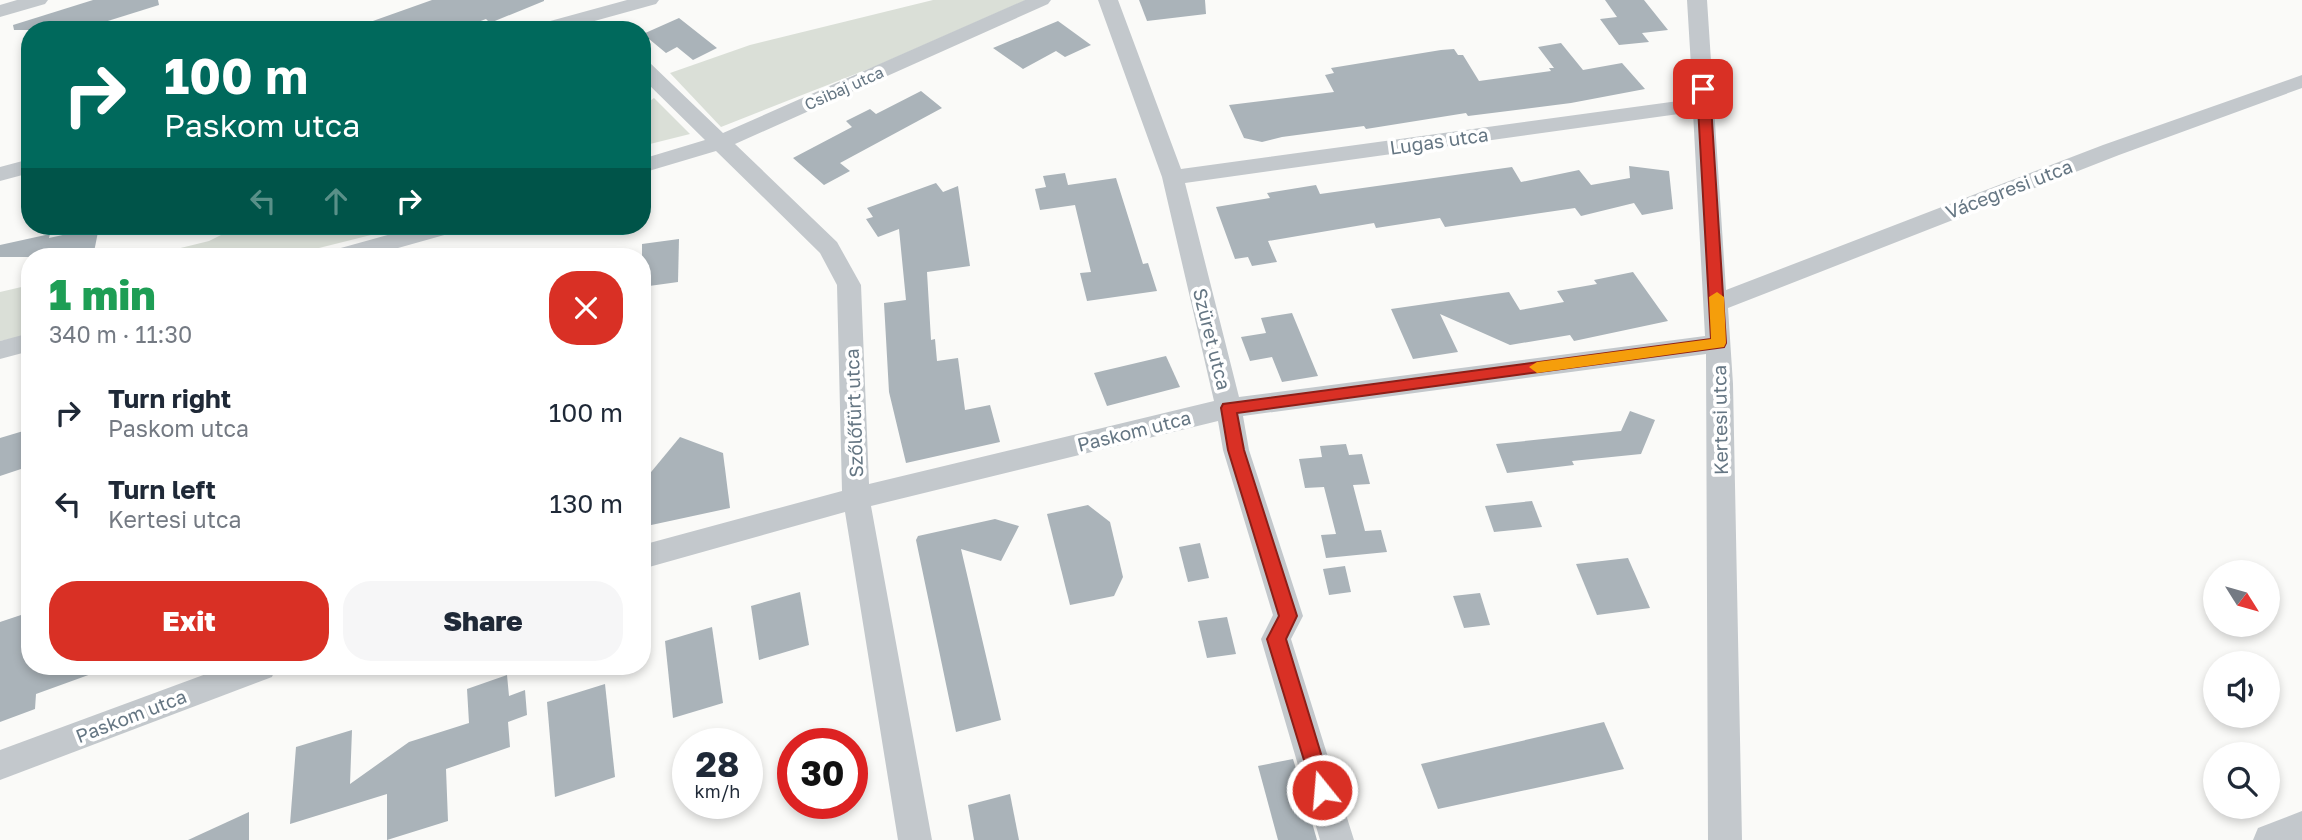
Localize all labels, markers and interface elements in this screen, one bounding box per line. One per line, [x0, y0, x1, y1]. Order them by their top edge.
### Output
text: 100 m [164, 46, 308, 105]
icon: right [49, 49, 140, 140]
pin [1673, 59, 1733, 119]
street label: Csibaj utca [801, 62, 887, 114]
icon: arrive [1684, 70, 1722, 108]
text: Paskom utca [164, 106, 360, 144]
street label: Lugas utca [1388, 122, 1490, 159]
street label: Vácegresi utca [1942, 154, 2075, 223]
icon: left [244, 182, 282, 220]
icon: ahead [317, 182, 355, 220]
icon: right [390, 182, 428, 220]
text: 1 min [49, 269, 156, 319]
button: close [549, 271, 623, 345]
street label: Szüret utca [1189, 286, 1236, 392]
text: 340 m · 11:30 [49, 320, 192, 348]
street label: Szőlőfürt utca [840, 348, 867, 478]
street label: Kertesi utca [1707, 365, 1732, 475]
text: Turn right [108, 383, 231, 414]
icon: right [49, 394, 87, 432]
text: 100 m [549, 397, 623, 428]
street label: Paskom utca [1075, 405, 1193, 456]
text: Paskom utca [108, 414, 249, 442]
text: Turn left [108, 474, 216, 505]
icon: left [49, 485, 87, 523]
text: 130 m [550, 488, 623, 519]
text: Kertesi utca [108, 505, 241, 533]
north arrow [2203, 560, 2280, 637]
map controls [2203, 560, 2280, 819]
button: Exit [49, 581, 329, 661]
button: Share [343, 581, 623, 661]
button: sound [2203, 651, 2280, 728]
street label: Paskom utca [72, 684, 189, 747]
speed limit sign: 30 [777, 728, 868, 819]
button: search [2203, 742, 2280, 819]
text: 28 [696, 743, 739, 785]
position arrow [1285, 753, 1359, 827]
text: km/h [695, 780, 740, 802]

